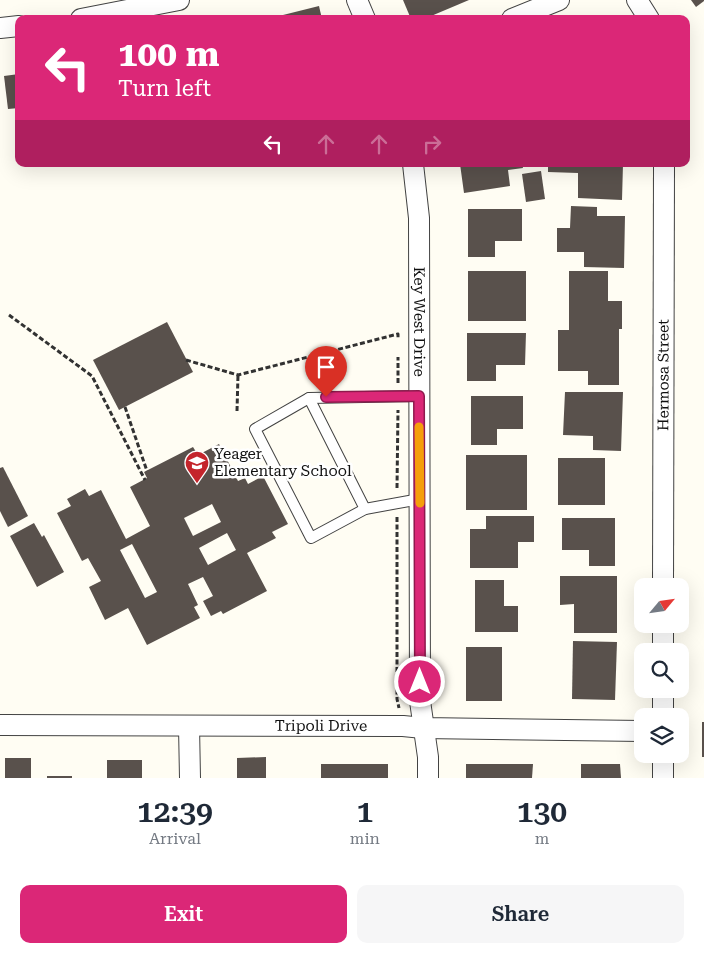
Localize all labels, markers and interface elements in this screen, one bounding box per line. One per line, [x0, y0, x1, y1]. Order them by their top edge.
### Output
text: 100 m [118, 34, 219, 75]
icon: left [35, 35, 100, 100]
text: Turn left [118, 76, 211, 101]
icon: left [259, 130, 287, 158]
icon: ahead [312, 130, 340, 158]
icon: ahead [365, 130, 393, 158]
icon: right [418, 130, 446, 158]
street label: Key West Drive [410, 267, 428, 377]
street label: Hermosa Street [654, 319, 673, 431]
pin [305, 346, 347, 397]
icon: arrive [312, 353, 340, 381]
place label: Yeager Elementary School [214, 445, 352, 480]
school or university icon: Yeager Elementary School [184, 450, 210, 484]
north arrow [634, 578, 689, 632]
map controls [634, 578, 689, 763]
button: search [634, 643, 689, 698]
position arrow [393, 655, 445, 707]
button: layers [634, 708, 689, 763]
street label: Tripoli Drive [275, 717, 367, 735]
text: 12:39 [137, 794, 213, 829]
text: 1 [356, 794, 373, 829]
text: 130 [517, 794, 567, 829]
text: Arrival [149, 829, 201, 848]
text: min [350, 829, 380, 848]
text: m [535, 829, 549, 848]
button: Exit [20, 885, 347, 943]
button: Share [357, 885, 684, 943]

